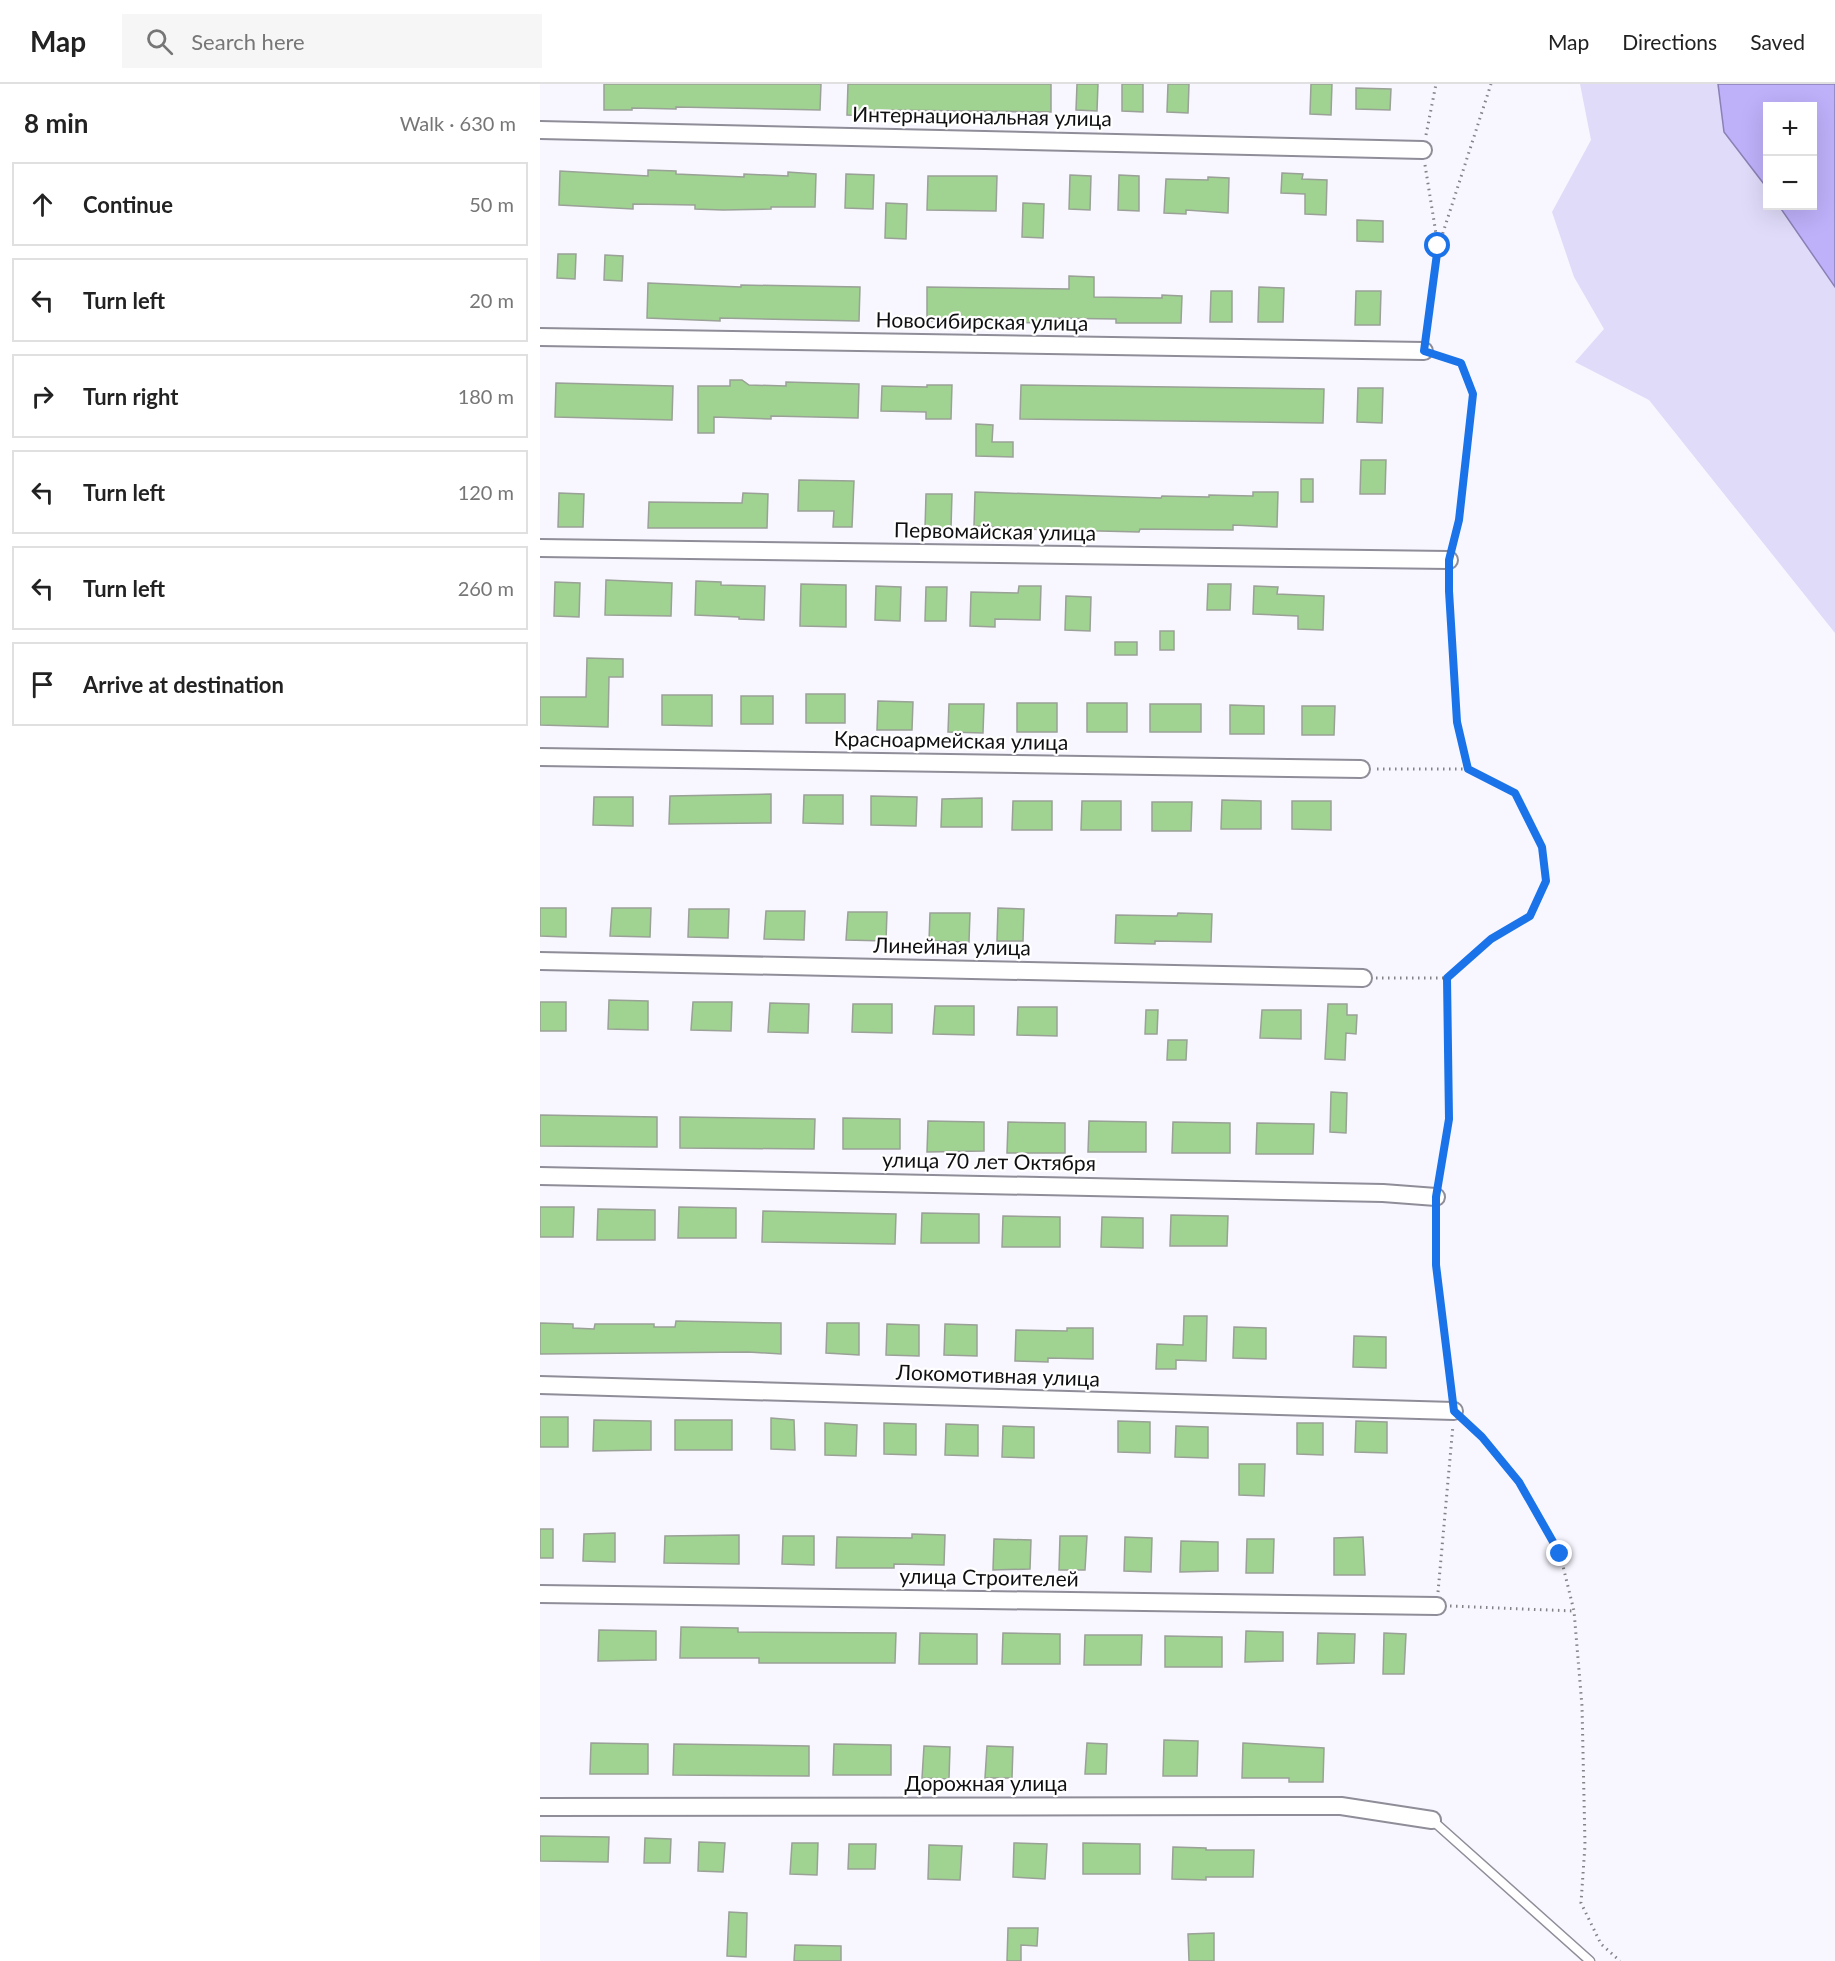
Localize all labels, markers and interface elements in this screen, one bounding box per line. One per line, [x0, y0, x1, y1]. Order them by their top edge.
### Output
search box [122, 14, 542, 68]
text: Map [30, 24, 86, 58]
icon: search [143, 25, 176, 58]
text: Search here [191, 28, 305, 55]
text: Map [1548, 29, 1589, 54]
text: Directions [1622, 29, 1717, 54]
text: Saved [1750, 29, 1805, 54]
street label: Интернациональная улица [852, 101, 1112, 130]
map controls [1763, 102, 1817, 210]
button: + [1763, 102, 1817, 156]
text: 8 min [24, 107, 88, 139]
text: Walk · 630 m [400, 111, 516, 135]
button: − [1763, 156, 1817, 210]
icon: ahead [26, 188, 59, 221]
text: Continue [83, 191, 173, 218]
text: 50 m [469, 192, 514, 216]
route start [1424, 232, 1450, 258]
icon: left [26, 284, 59, 317]
text: Turn left [83, 287, 165, 314]
text: 20 m [469, 288, 514, 312]
street label: Новосибирская улица [876, 306, 1089, 335]
icon: right [26, 380, 59, 413]
text: Turn right [83, 383, 178, 410]
text: 180 m [458, 384, 514, 408]
icon: left [26, 476, 59, 509]
text: Turn left [83, 479, 165, 506]
text: 120 m [458, 480, 514, 504]
street label: Первомайская улица [894, 516, 1096, 545]
icon: left [26, 572, 59, 605]
text: Turn left [83, 575, 165, 602]
text: 260 m [458, 576, 514, 600]
icon: arrive [26, 668, 59, 701]
text: Arrive at destination [83, 671, 284, 698]
street label: Красноармейская улица [834, 725, 1068, 754]
street label: Линейная улица [872, 932, 1031, 959]
street label: улица 70 лет Октября [882, 1146, 1096, 1175]
street label: Локомотивная улица [895, 1358, 1100, 1391]
route end [1546, 1540, 1572, 1566]
street label: улица Строителей [899, 1562, 1079, 1591]
street label: Дорожная улица [905, 1770, 1067, 1795]

